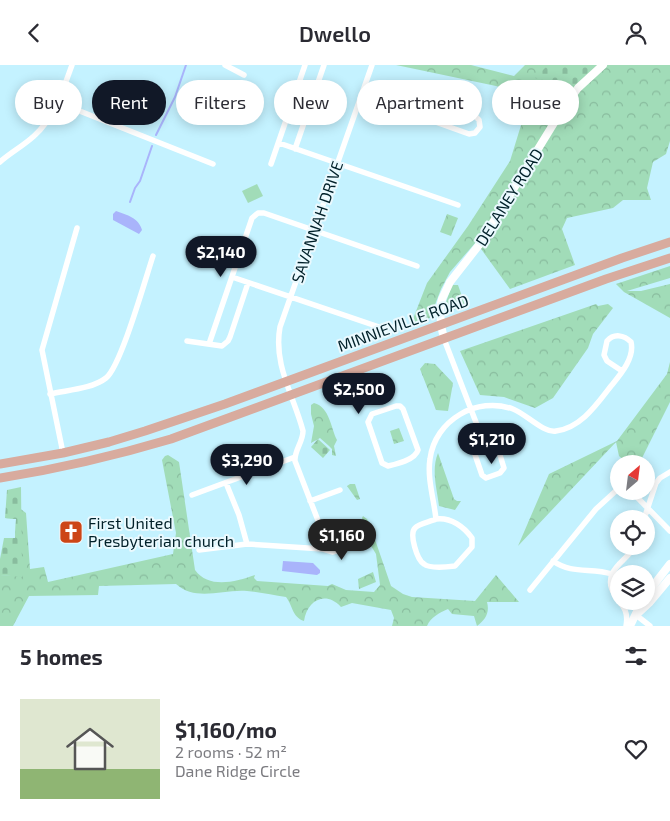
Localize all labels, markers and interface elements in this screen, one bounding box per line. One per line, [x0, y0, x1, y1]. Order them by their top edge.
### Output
icon: back [20, 19, 48, 47]
icon: person [622, 19, 650, 47]
text: Dwello [299, 20, 371, 46]
chip: Buy [15, 80, 82, 125]
chip: Rent [92, 80, 166, 125]
chip: Filters [176, 80, 264, 125]
chip: New [274, 80, 347, 125]
chip: Apartment [357, 80, 482, 125]
chip: House [492, 80, 579, 125]
street label: DELANEY ROAD [471, 144, 546, 249]
street label: SAVANNAH DRIVE [287, 158, 346, 285]
pin: $2,140 [180, 235, 262, 278]
text: $2,140 [197, 242, 245, 261]
street label: MINNIEVILLE ROAD [335, 290, 471, 355]
pin: $2,500 [318, 373, 400, 415]
text: $2,500 [333, 379, 385, 398]
pin: $1,210 [451, 423, 533, 465]
text: $1,210 [469, 429, 515, 448]
pin: $3,290 [206, 443, 288, 486]
text: $3,290 [221, 450, 273, 469]
north arrow [610, 455, 655, 500]
map controls [610, 455, 655, 610]
button: locate [610, 510, 655, 555]
place label: First United Presbyterian church [88, 513, 234, 550]
church icon: First United Presbyterian church [58, 519, 84, 545]
pin: $1,160 [301, 519, 383, 561]
text: $1,160 [319, 525, 365, 544]
button: layers [610, 565, 655, 610]
icon: filters [622, 642, 650, 670]
text: 5 homes [20, 644, 103, 669]
text: $1,160/mo [175, 717, 277, 742]
icon: home [60, 719, 120, 779]
icon: heart [622, 735, 650, 763]
text: 2 rooms · 52 m² [175, 742, 287, 761]
text: Dane Ridge Circle [175, 761, 300, 780]

